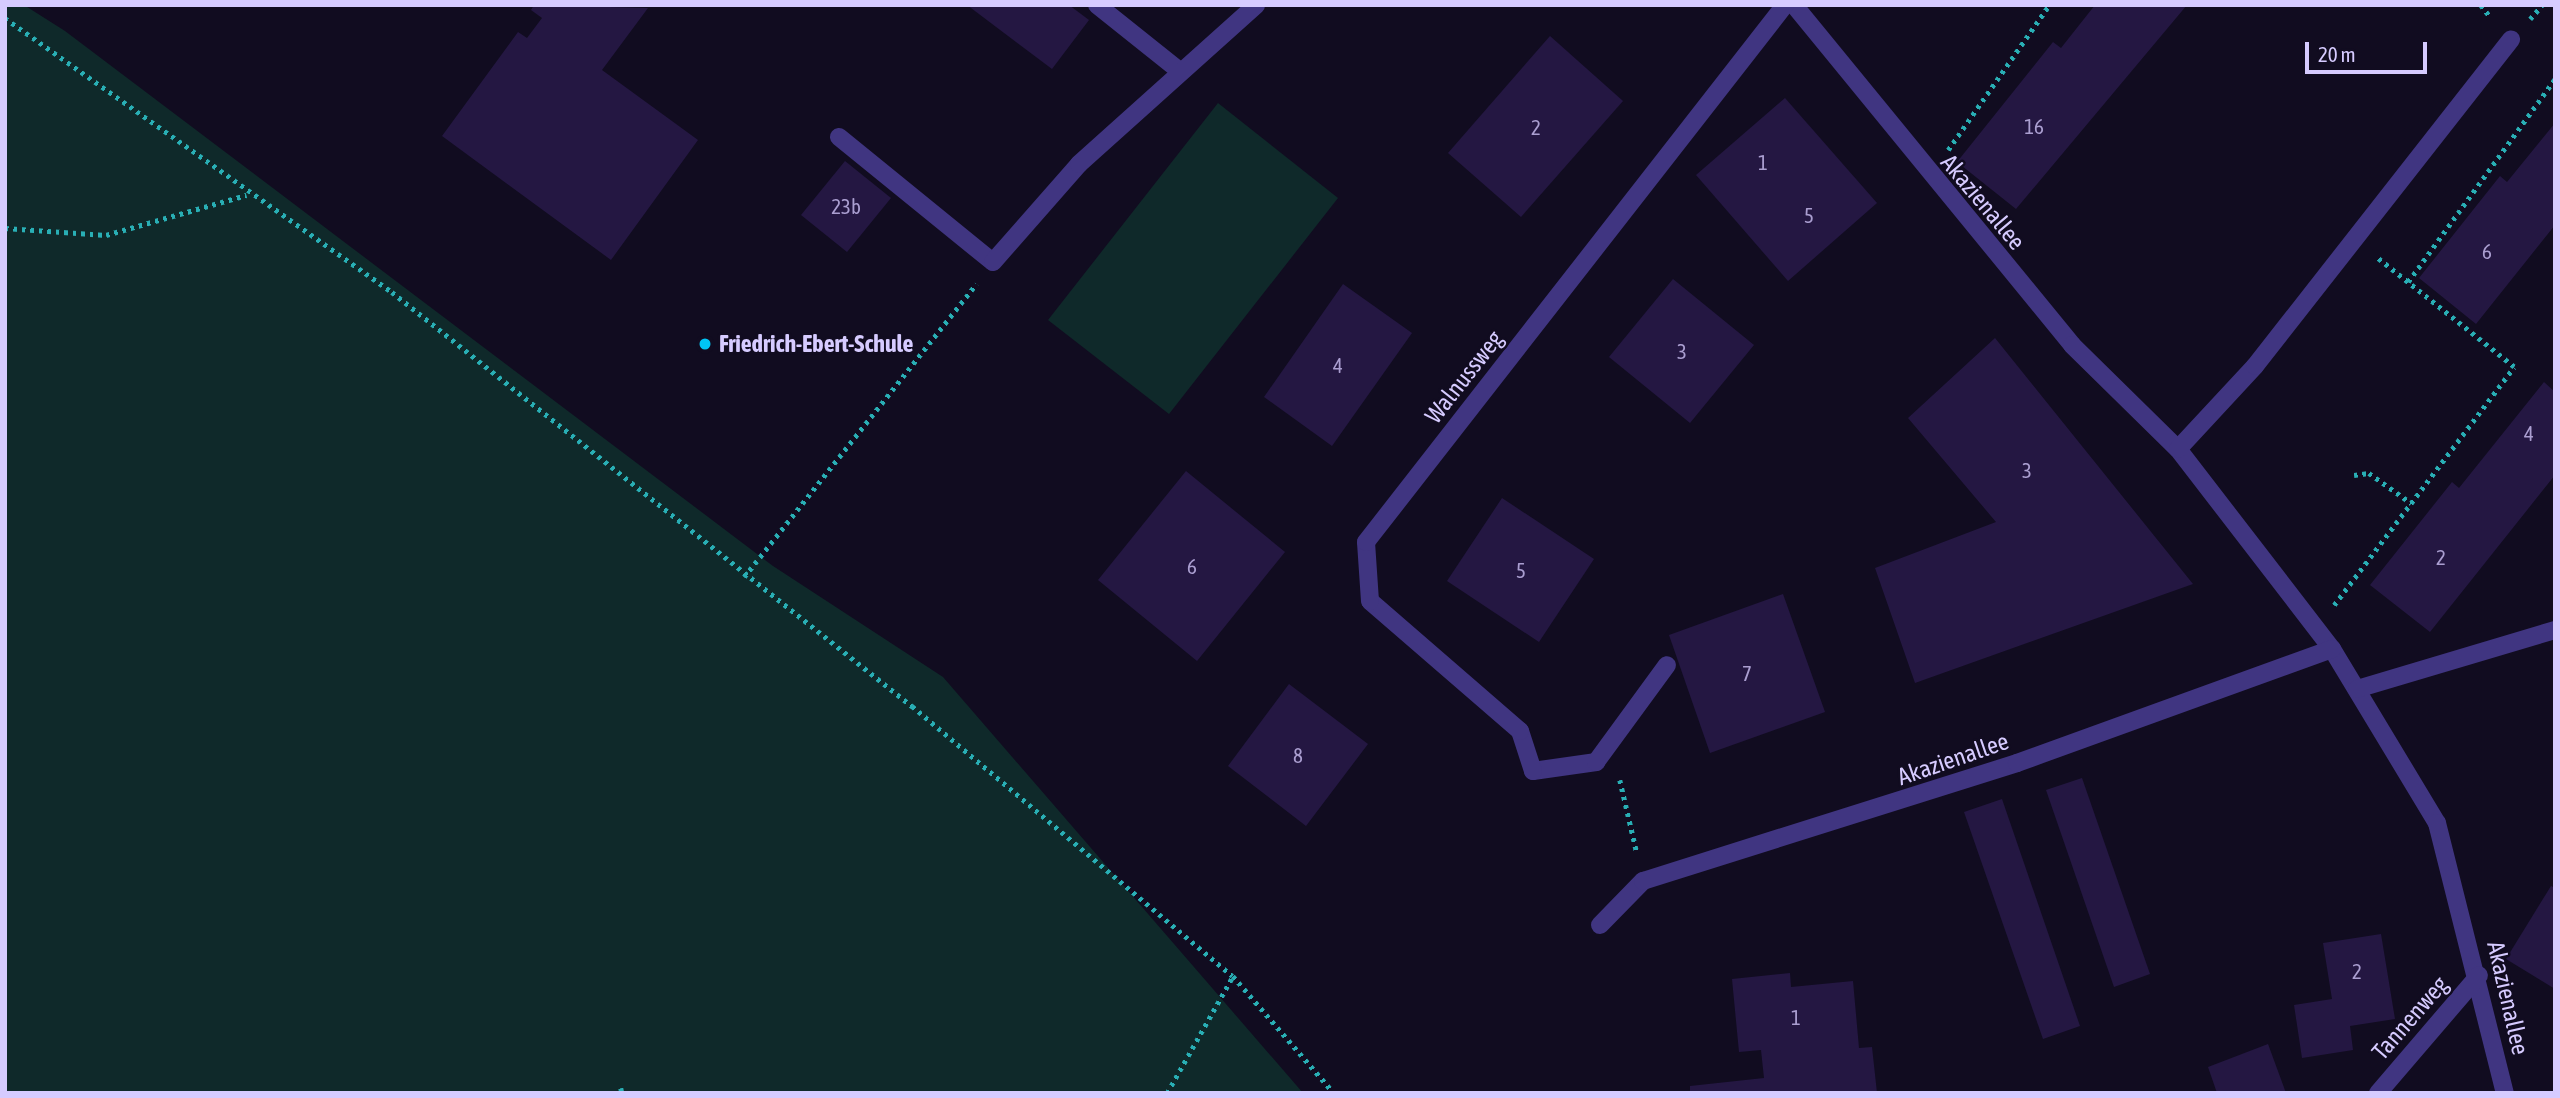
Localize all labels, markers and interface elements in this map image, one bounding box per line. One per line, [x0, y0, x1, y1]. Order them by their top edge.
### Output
scale bar [2308, 28, 2430, 72]
text: 20 m [2318, 42, 2356, 66]
house number: 16 [2024, 113, 2044, 139]
house number: 2 [1531, 114, 1541, 140]
house number: 1 [1758, 149, 1768, 175]
street label: Akazienallee [1935, 149, 2031, 255]
house number: 23b [831, 193, 861, 219]
house number: 5 [1804, 202, 1814, 228]
house number: 6 [2482, 238, 2492, 264]
street label: Walnussweg [1419, 325, 1509, 429]
place label: Friedrich-Ebert-Schule [719, 330, 914, 358]
marker: Friedrich-Ebert-Schule [697, 336, 713, 352]
house number: 3 [1677, 338, 1687, 364]
house number: 4 [1333, 352, 1343, 378]
house number: 4 [2524, 420, 2534, 446]
house number: 3 [2022, 457, 2032, 483]
house number: 2 [2436, 544, 2446, 570]
house number: 6 [1187, 553, 1197, 579]
house number: 5 [1516, 557, 1526, 583]
house number: 7 [1742, 660, 1752, 686]
street label: Akazienallee [1894, 727, 2012, 791]
house number: 8 [1293, 742, 1303, 768]
street label: Akazienallee [2481, 938, 2535, 1058]
house number: 2 [2352, 958, 2362, 984]
street label: Tannenweg [2366, 970, 2454, 1066]
house number: 1 [1791, 1004, 1801, 1030]

